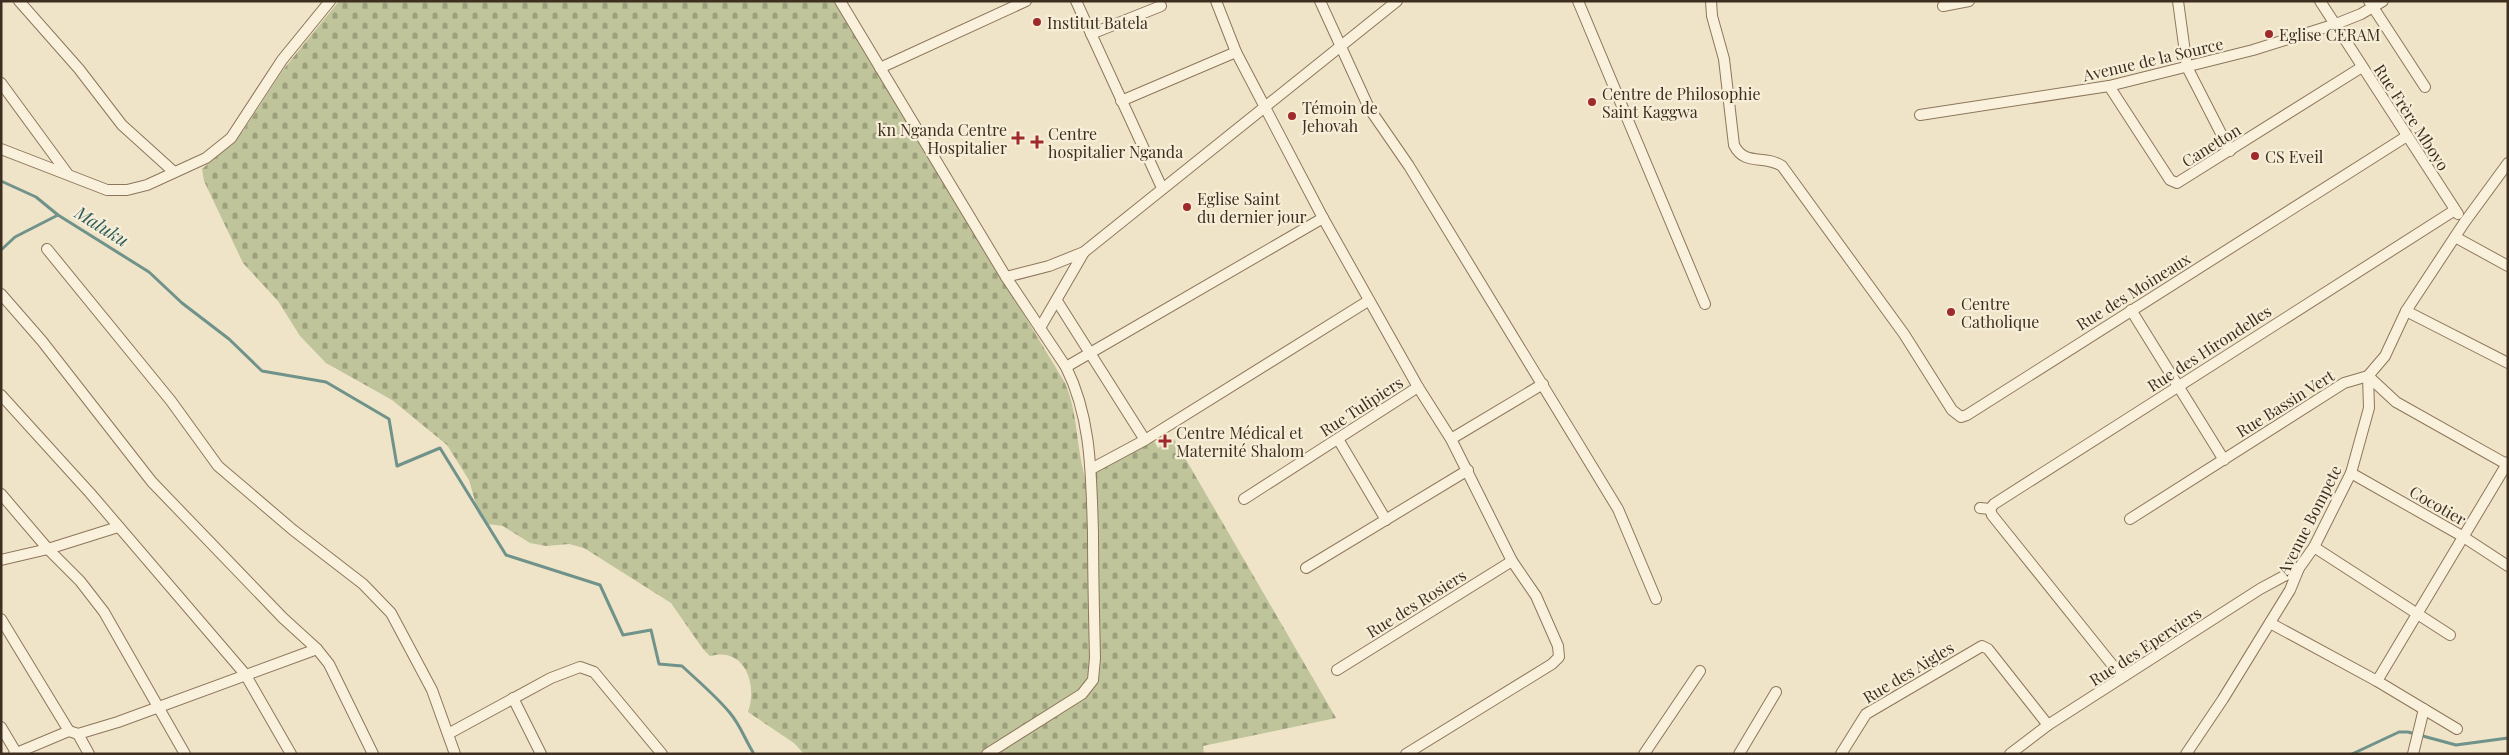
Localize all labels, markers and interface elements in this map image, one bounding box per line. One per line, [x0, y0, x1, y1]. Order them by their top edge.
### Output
place label: Institut Batela [1047, 12, 1148, 33]
marker: Institut Batela [1031, 16, 1043, 28]
place label: Eglise CERAM [2279, 24, 2381, 45]
marker: Eglise CERAM [2263, 28, 2275, 40]
street label: Avenue de la Source [2080, 33, 2225, 86]
street label: Rue Frère Mboyo [2370, 60, 2454, 174]
place label: Centre de Philosophie Saint Kaggwa [1602, 83, 1760, 122]
marker: Centre de Philosophie Saint Kaggwa [1586, 96, 1598, 108]
place label: Témoin de Jehovah [1301, 97, 1378, 136]
marker: Témoin de Jehovah [1286, 110, 1298, 122]
street label: Canetton [2178, 118, 2245, 171]
place label: kn Nganda Centre Hospitalier [878, 119, 1007, 158]
place label: Centre hospitalier Nganda [1048, 123, 1183, 162]
marker: kn Nganda Centre Hospitalier [1011, 131, 1025, 145]
marker: Centre hospitalier Nganda [1030, 135, 1044, 149]
place label: CS Eveil [2265, 146, 2324, 167]
marker: CS Eveil [2249, 150, 2261, 162]
place label: Eglise Saint du dernier jour [1197, 188, 1307, 227]
water label: Maluku [70, 200, 133, 252]
marker: Eglise Saint du dernier jour [1181, 201, 1193, 213]
street label: Rue des Moineaux [2072, 247, 2195, 335]
place label: Centre Catholique [1961, 293, 2039, 332]
street label: Rue des Hirondelles [2143, 300, 2275, 396]
marker: Centre Catholique [1945, 306, 1957, 318]
street label: Rue Bassin Vert [2232, 364, 2338, 441]
street label: Rue Tulipiers [1315, 371, 1407, 441]
place label: Centre Médical et Maternité Shalom [1176, 422, 1304, 461]
marker: Centre Médical et Maternité Shalom [1158, 434, 1172, 448]
street label: Avenue Bompete [2272, 461, 2346, 580]
street label: Cocotier [2406, 480, 2470, 530]
street label: Rue des Rosiers [1362, 564, 1470, 642]
street label: Rue des Eperviers [2085, 602, 2205, 690]
street label: Rue des Aigles [1859, 637, 1957, 707]

